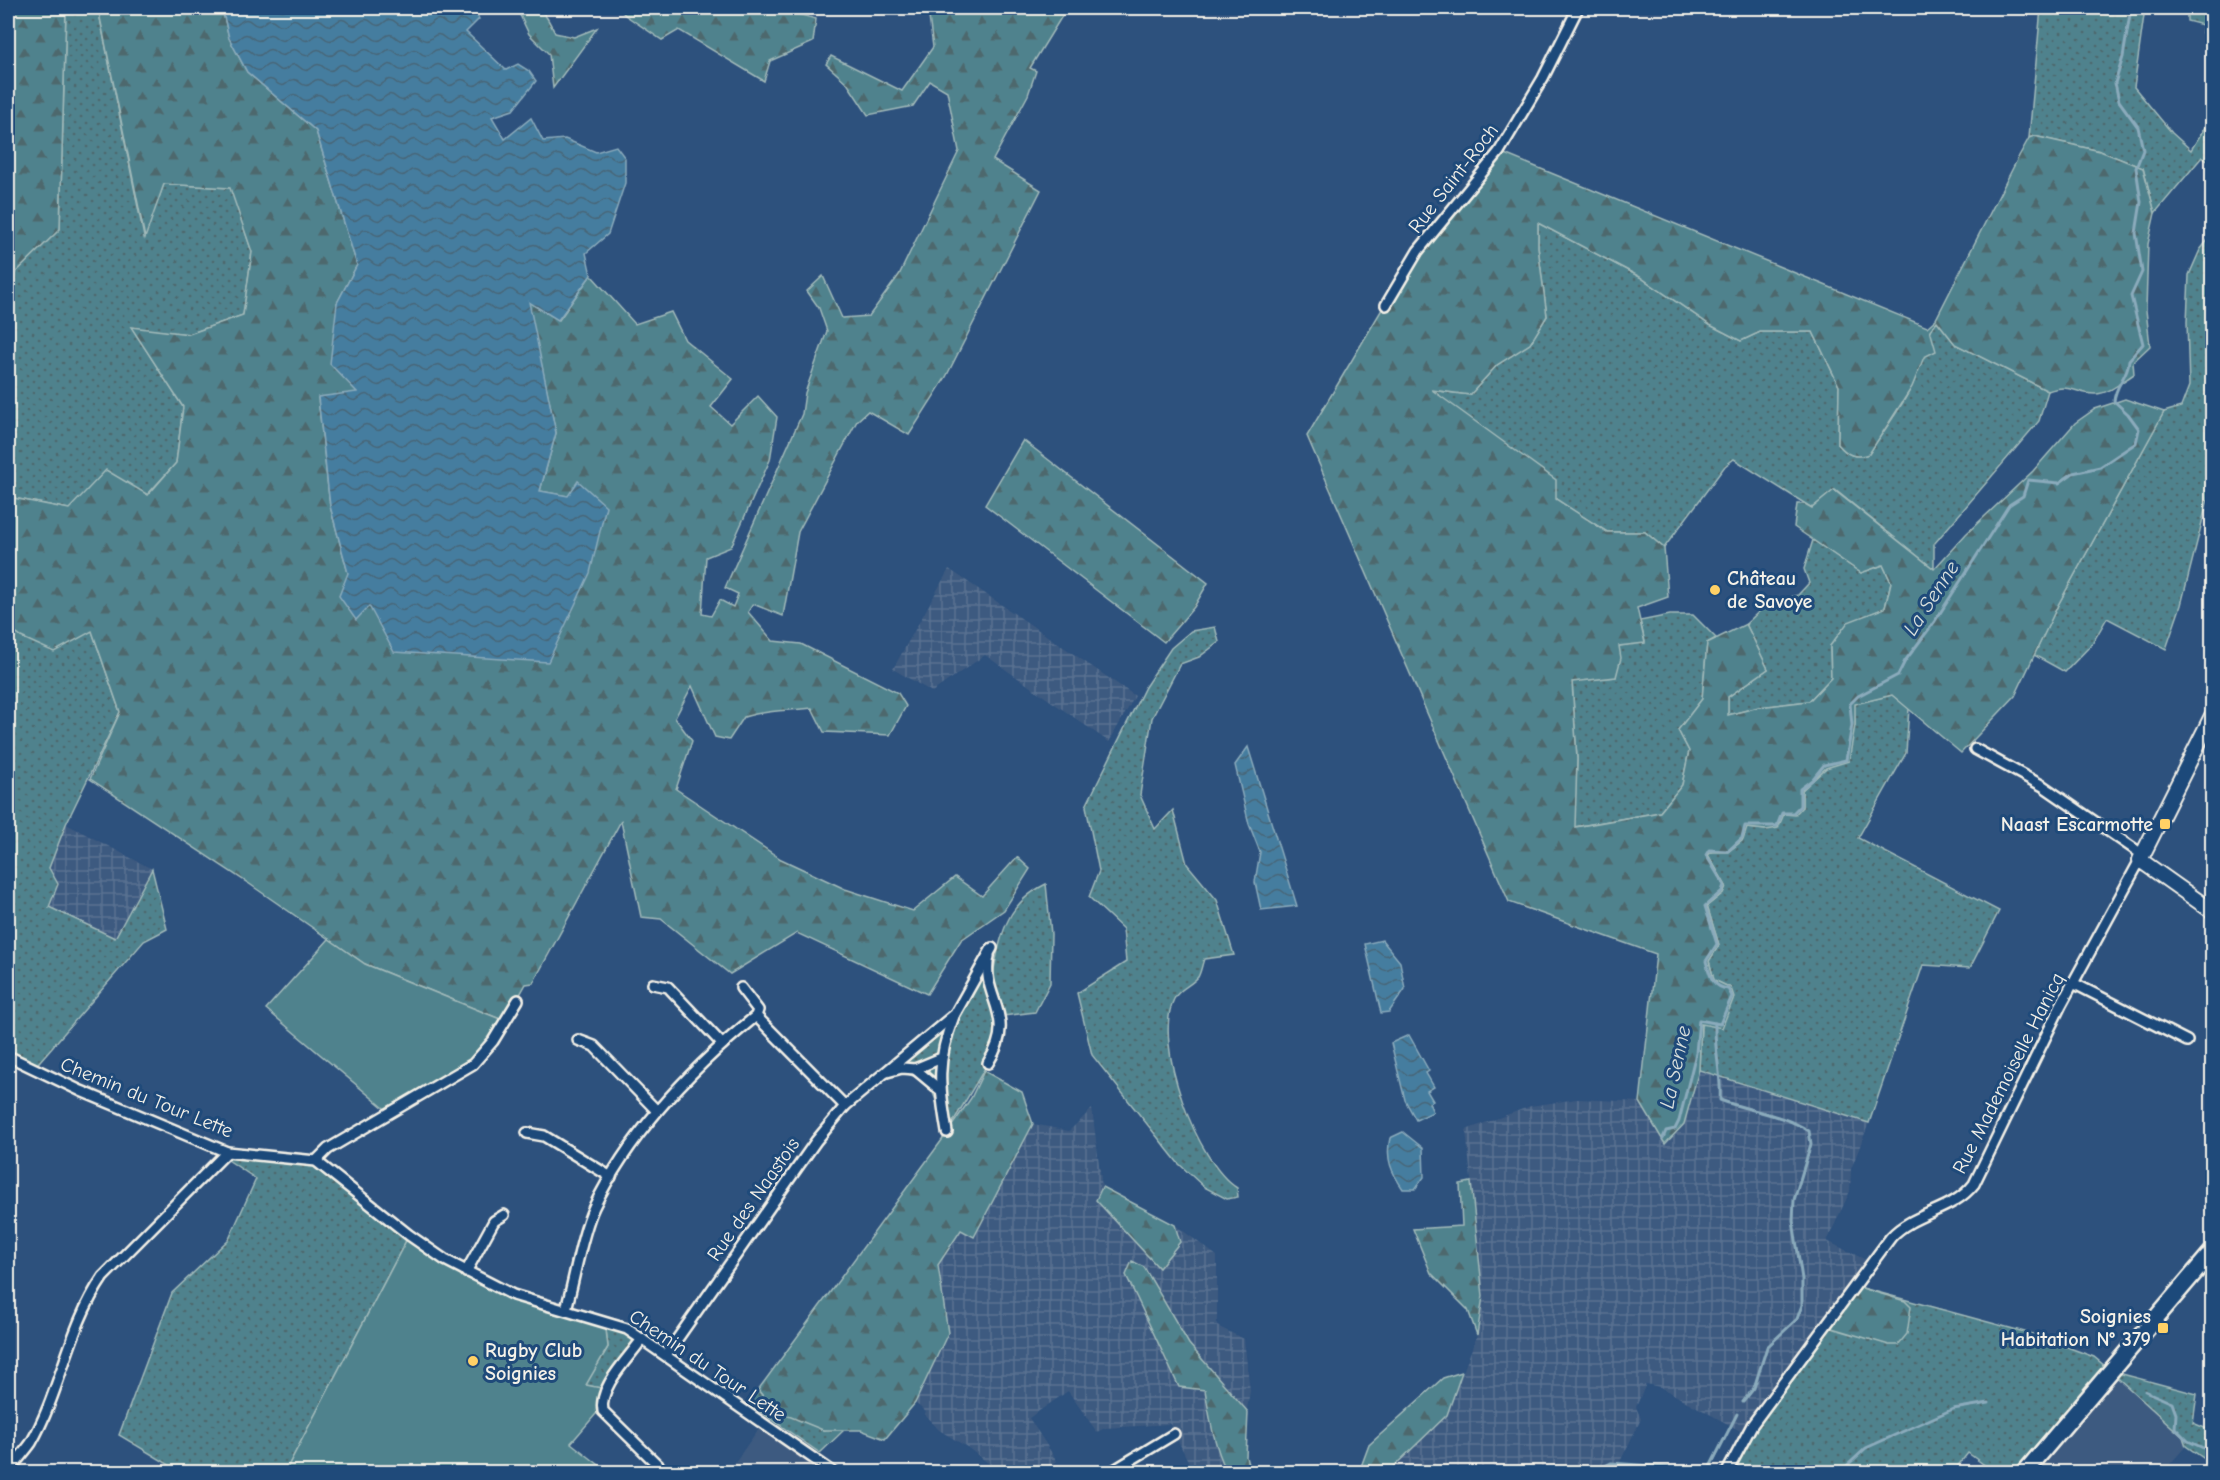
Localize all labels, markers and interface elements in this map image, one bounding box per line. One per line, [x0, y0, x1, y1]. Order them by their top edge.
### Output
street label: Rue Saint-Roch [1404, 119, 1503, 237]
water label: La Senne [1898, 556, 1964, 640]
place label: Château de Savoye [1727, 567, 1813, 613]
marker: Château de Savoye [1708, 583, 1722, 597]
place label: Naast Escarmotte [2001, 813, 2153, 836]
marker: Naast Escarmotte [2158, 817, 2172, 831]
street label: Rue Mademoiselle Hanicq [1948, 969, 2069, 1178]
water label: La Senne [1655, 1023, 1696, 1111]
street label: Chemin du Tour Lette [57, 1052, 236, 1143]
street label: Rue des Naastois [702, 1133, 804, 1265]
street label: Chemin du Tour Lette [625, 1304, 790, 1426]
place label: Soignies Habitation N° 379 [2001, 1305, 2151, 1351]
marker: Soignies Habitation N° 379 [2156, 1321, 2170, 1335]
place label: Rugby Club Soignies [485, 1339, 582, 1385]
marker: Rugby Club Soignies [466, 1354, 480, 1368]

